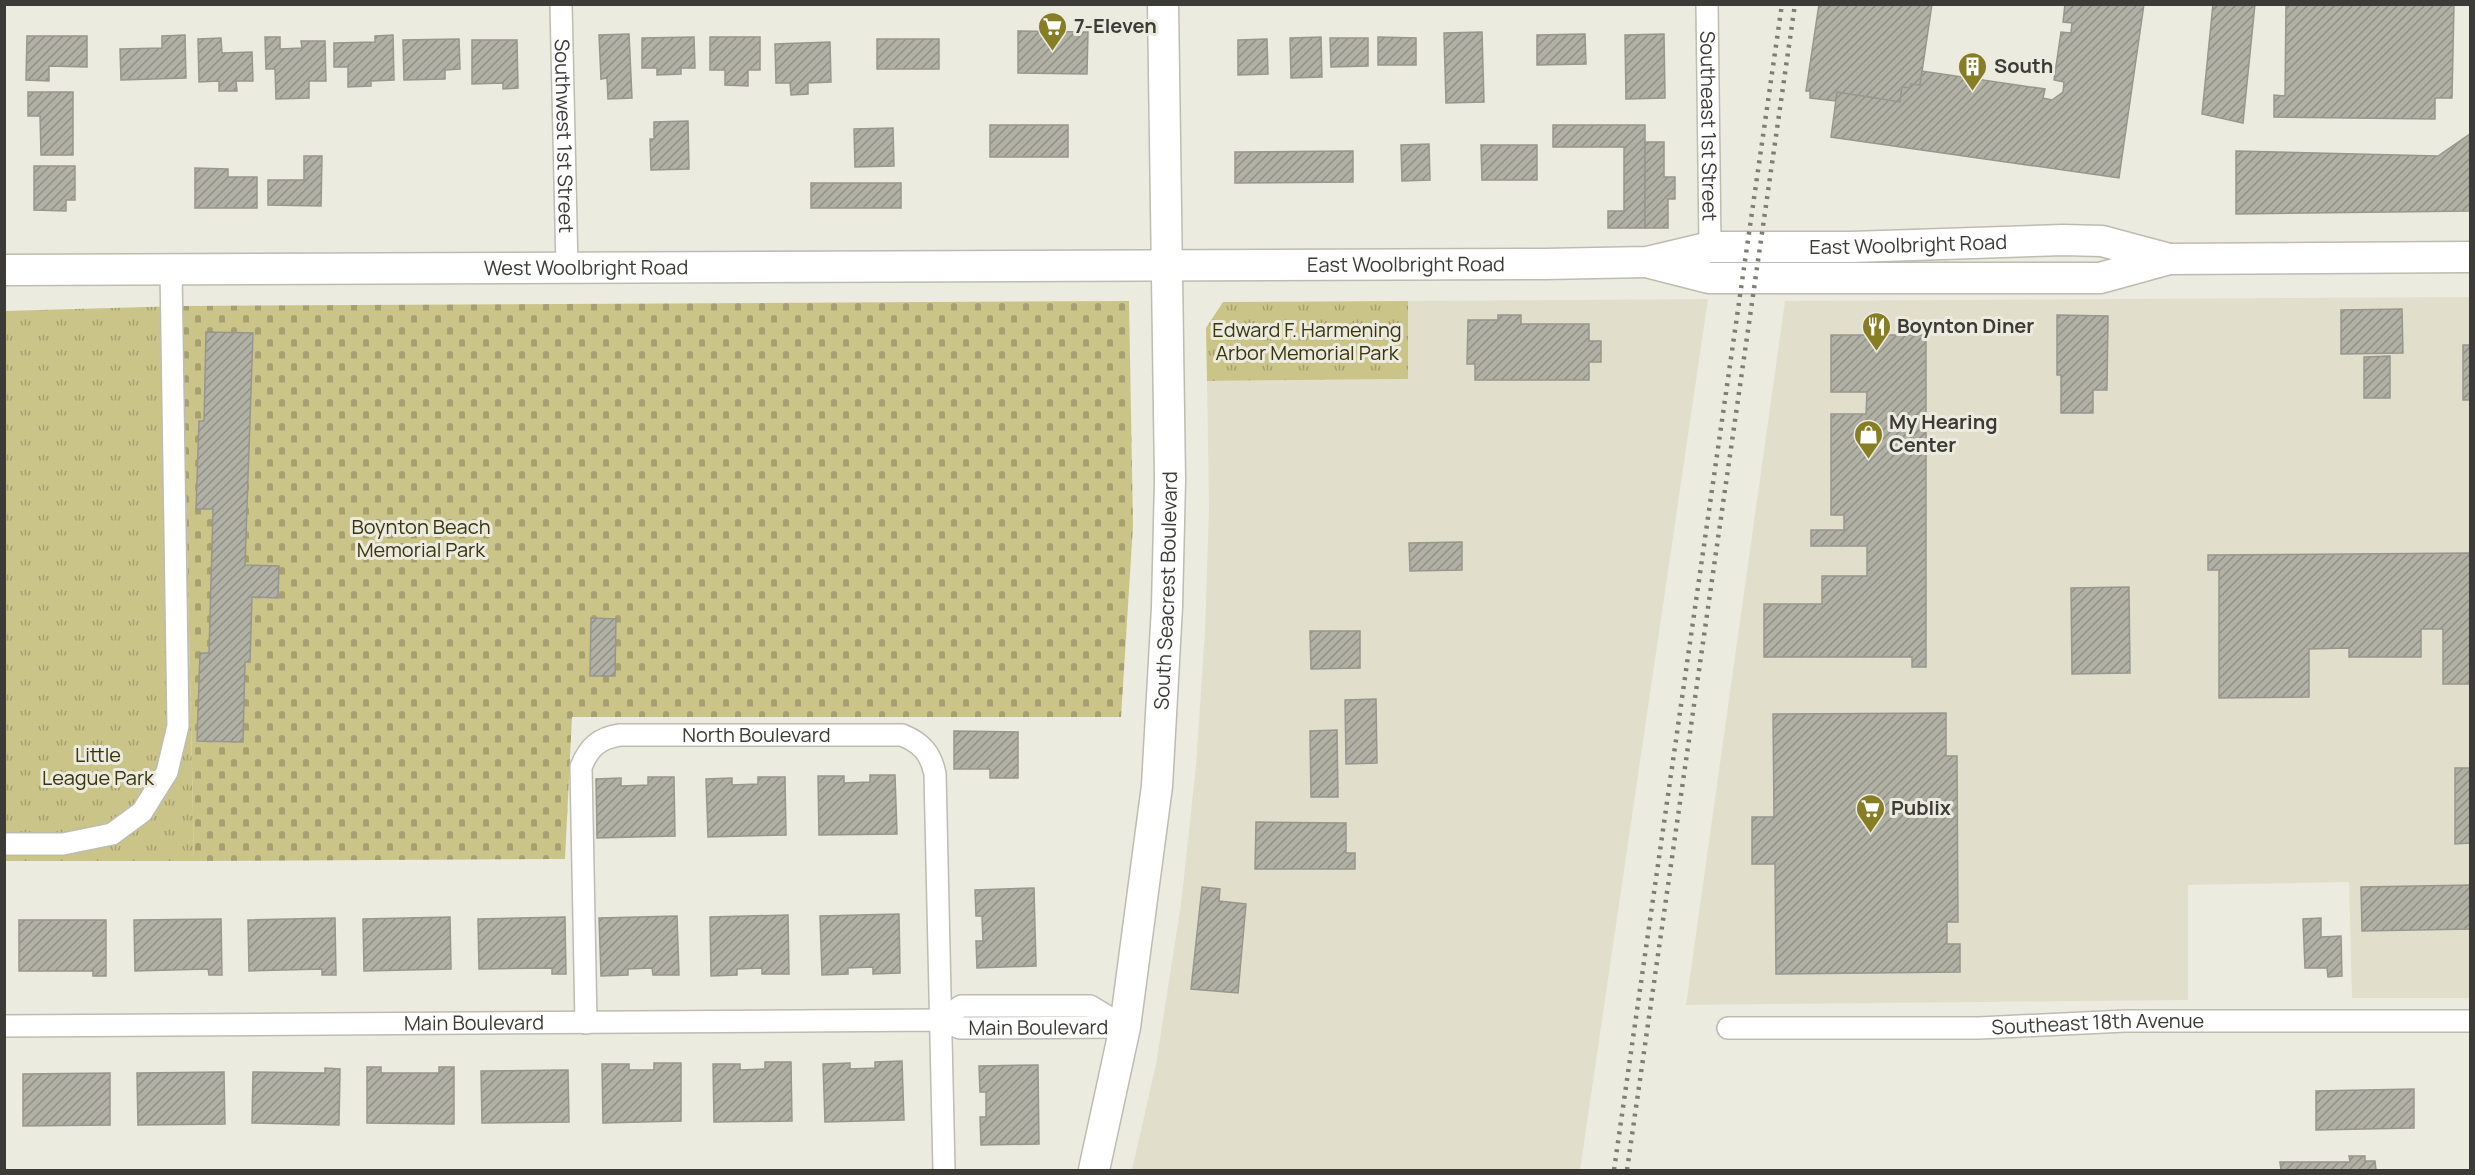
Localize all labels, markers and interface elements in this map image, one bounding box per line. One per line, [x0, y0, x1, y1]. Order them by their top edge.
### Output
supermarket icon: 7-Eleven [1037, 10, 1069, 52]
place label: 7-Eleven [1074, 12, 1157, 39]
street label: Southeast 1st Street [1694, 31, 1724, 221]
street label: Southwest 1st Street [549, 39, 580, 233]
building icon: South [1957, 50, 1989, 92]
place label: South [1994, 52, 2053, 79]
street label: East Woolbright Road [1809, 228, 2007, 260]
street label: East Woolbright Road [1307, 250, 1505, 278]
street label: West Woolbright Road [484, 253, 688, 281]
restaurant icon: Boynton Diner [1860, 310, 1892, 352]
place label: Boynton Diner [1897, 312, 2034, 339]
park label: Edward F. Harmening Arbor Memorial Park [1212, 316, 1402, 366]
place label: My Hearing Center [1889, 408, 1998, 458]
shop icon: My Hearing Center [1852, 418, 1884, 460]
street label: South Seacrest Boulevard [1147, 471, 1183, 711]
park label: Boynton Beach Memorial Park [351, 513, 491, 563]
street label: North Boulevard [682, 721, 831, 748]
park label: Little League Park [42, 741, 155, 791]
supermarket icon: Publix [1854, 792, 1886, 834]
place label: Publix [1891, 794, 1951, 821]
street label: Southeast 18th Avenue [1991, 1007, 2204, 1040]
street label: Main Boulevard [404, 1009, 544, 1036]
street label: Main Boulevard [968, 1013, 1108, 1041]

